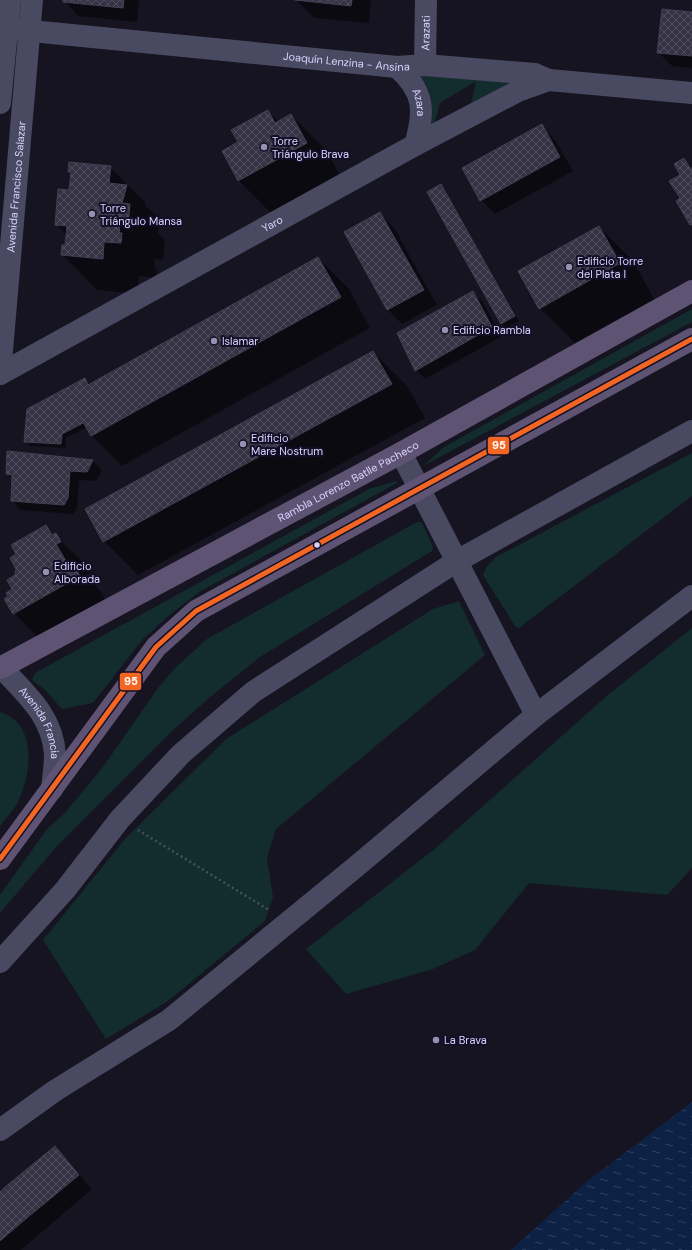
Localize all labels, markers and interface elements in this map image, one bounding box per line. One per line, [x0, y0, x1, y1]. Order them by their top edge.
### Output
street label: Arazati [418, 15, 433, 51]
street label: Joaquín Lenzina - Ansina [282, 49, 410, 74]
street label: Azara [409, 86, 428, 117]
street label: Avenida Francisco Salazar [3, 120, 29, 253]
place label: Torre Triángulo Brava [272, 134, 349, 161]
marker: Torre Triángulo Brava [259, 142, 269, 152]
place label: Torre Triángulo Mansa [100, 201, 182, 228]
marker: Torre Triángulo Mansa [87, 209, 97, 219]
street label: Yaro [259, 212, 285, 235]
place label: Edificio Torre del Plata I [577, 254, 643, 281]
marker: Edificio Torre del Plata I [564, 262, 574, 272]
place label: Edificio Rambla [453, 323, 531, 337]
marker: Edificio Rambla [440, 325, 450, 335]
place label: Islamar [222, 334, 258, 348]
marker: Islamar [209, 336, 219, 346]
place label: Edificio Mare Nostrum [251, 431, 323, 458]
line badge: 95 [487, 436, 510, 455]
street label: Rambla Lorenzo Batlle Pacheco [275, 438, 421, 525]
text: 95 [492, 438, 506, 452]
marker: Edificio Mare Nostrum [238, 439, 248, 449]
unlabelled marker [312, 540, 322, 550]
place label: Edificio Alborada [54, 559, 100, 586]
marker: Edificio Alborada [41, 567, 51, 577]
line badge: 95 [119, 672, 142, 691]
text: 95 [124, 674, 138, 688]
street label: Avenida Francia [16, 684, 62, 759]
place label: La Brava [444, 1033, 487, 1047]
marker: La Brava [431, 1035, 441, 1045]

